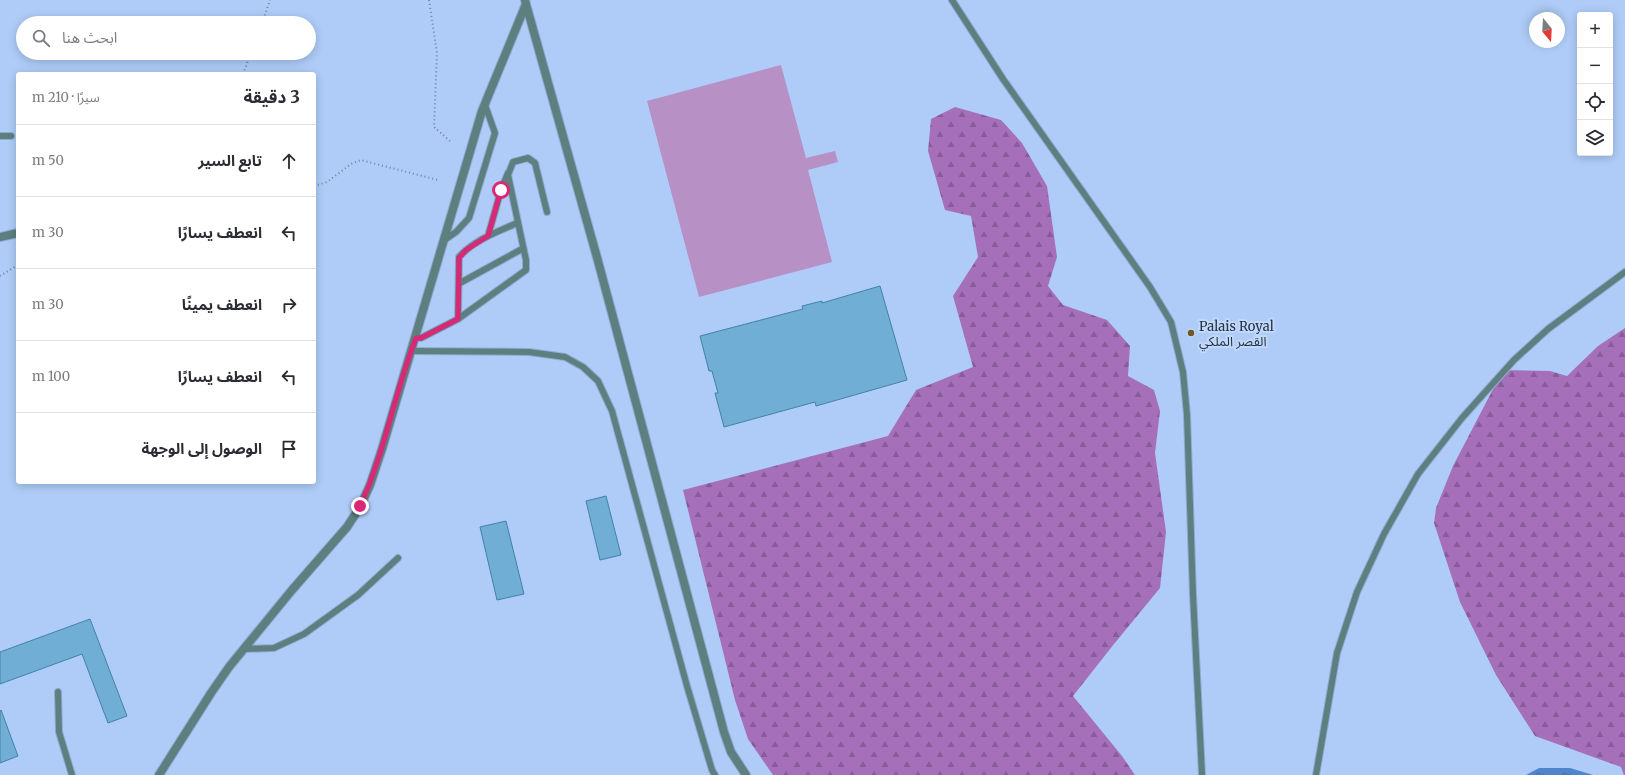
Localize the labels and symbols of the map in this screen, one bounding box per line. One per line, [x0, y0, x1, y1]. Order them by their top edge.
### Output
north arrow [1529, 12, 1565, 48]
route start [492, 181, 510, 199]
place label: Palais Royal القصر الملكي [1199, 318, 1274, 352]
marker: Palais Royal القصر الملكي [1186, 328, 1196, 338]
route end [351, 497, 369, 515]

